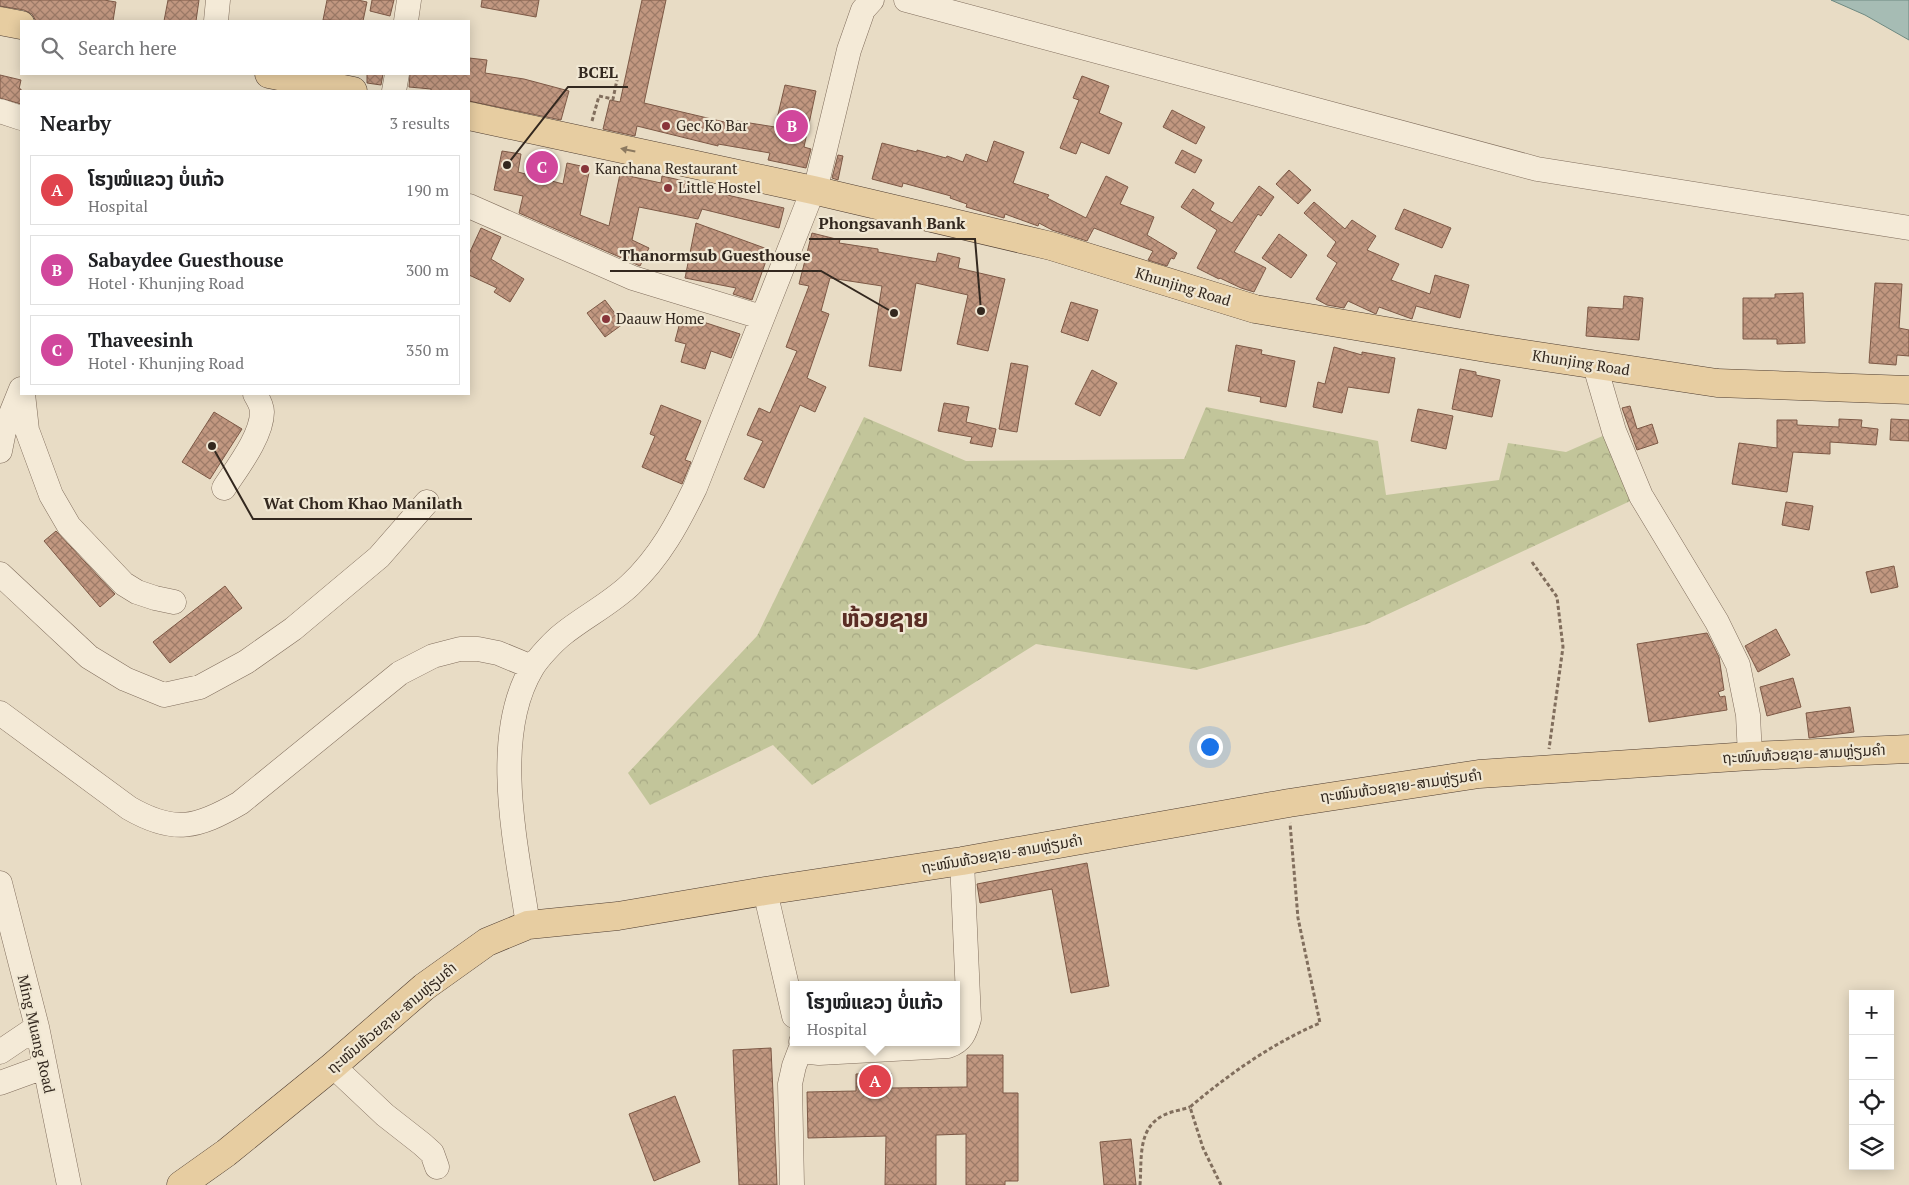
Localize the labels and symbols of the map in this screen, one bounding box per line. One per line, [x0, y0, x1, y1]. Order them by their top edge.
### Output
callout: BCEL [568, 56, 628, 87]
text: BCEL [578, 61, 619, 83]
pin: B [776, 107, 808, 145]
place label: Gec Ko Bar [676, 115, 748, 135]
marker: Gec Ko Bar [660, 120, 672, 132]
one-way arrow [621, 146, 636, 154]
pin: C [526, 148, 558, 186]
place label: Kanchana Restaurant [595, 158, 738, 178]
marker: Kanchana Restaurant [579, 163, 591, 175]
place label: Little Hostel [678, 177, 761, 197]
marker: Little Hostel [662, 182, 674, 194]
callout: Phongsavanh Bank [809, 208, 975, 239]
text: Phongsavanh Bank [819, 212, 966, 234]
callout: Thanormsub Guesthouse [610, 240, 821, 271]
text: Thanormsub Guesthouse [619, 244, 811, 266]
street label: Khunjing Road [1133, 262, 1233, 310]
place label: Daauw Home [616, 308, 705, 328]
marker: Daauw Home [600, 313, 612, 325]
street label: Khunjing Road [1531, 344, 1631, 380]
callout: Wat Chom Khao Manilath [253, 488, 472, 519]
text: Wat Chom Khao Manilath [264, 492, 463, 514]
district label: ຫ້ວຍຊາຍ [842, 601, 928, 634]
your location [1197, 734, 1223, 760]
street label: ຖະໜົນຫ້ວຍຊາຍ-ສາມຫຼ່ຽມຄຳ [1722, 739, 1886, 768]
street label: ຖະໜົນຫ້ວຍຊາຍ-ສາມຫຼ່ຽມຄຳ [1318, 764, 1483, 807]
street label: ຖະໜົນຫ້ວຍຊາຍ-ສາມຫຼ່ຽມຄຳ [920, 829, 1084, 878]
street label: ຖະໜົນຫ້ວຍຊາຍ-ສາມຫຼ່ຽມຄຳ [322, 957, 461, 1078]
street label: Ming Muang Road [14, 973, 60, 1095]
pin: A [859, 1062, 891, 1100]

